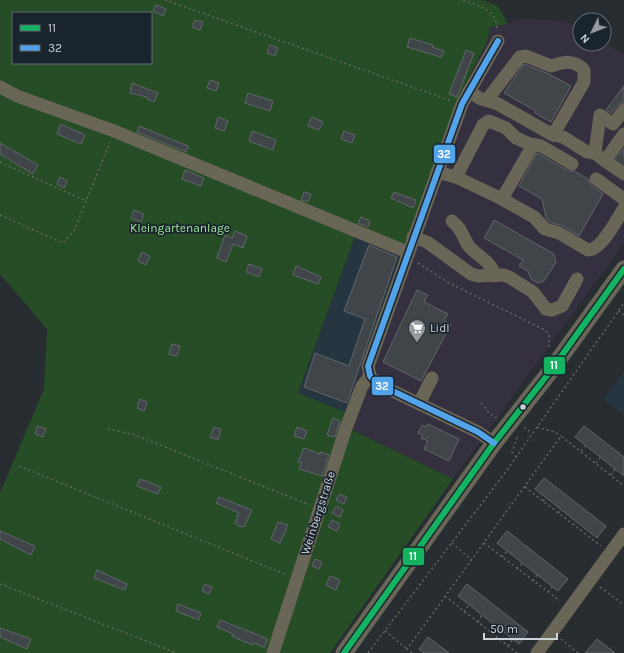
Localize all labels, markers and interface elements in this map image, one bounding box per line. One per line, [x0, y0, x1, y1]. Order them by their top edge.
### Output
legend [12, 12, 152, 64]
north arrow [572, 12, 612, 52]
text: 11 [48, 21, 56, 35]
text: N [578, 31, 592, 46]
text: 32 [48, 41, 62, 55]
line badge: 32 [433, 144, 456, 164]
text: 32 [437, 148, 451, 161]
park label: Kleingartenanlage [130, 221, 230, 235]
supermarket icon: Lidl [407, 318, 427, 343]
place label: Lidl [430, 321, 450, 335]
line badge: 11 [543, 356, 566, 375]
text: 11 [550, 359, 558, 372]
line badge: 32 [371, 376, 394, 396]
text: 32 [375, 380, 389, 393]
unlabelled marker [518, 402, 528, 412]
street label: Weinbergstraße [298, 470, 338, 556]
line badge: 11 [402, 547, 425, 566]
text: 11 [409, 550, 417, 563]
scale bar [484, 615, 557, 641]
text: 50 m [490, 622, 518, 636]

